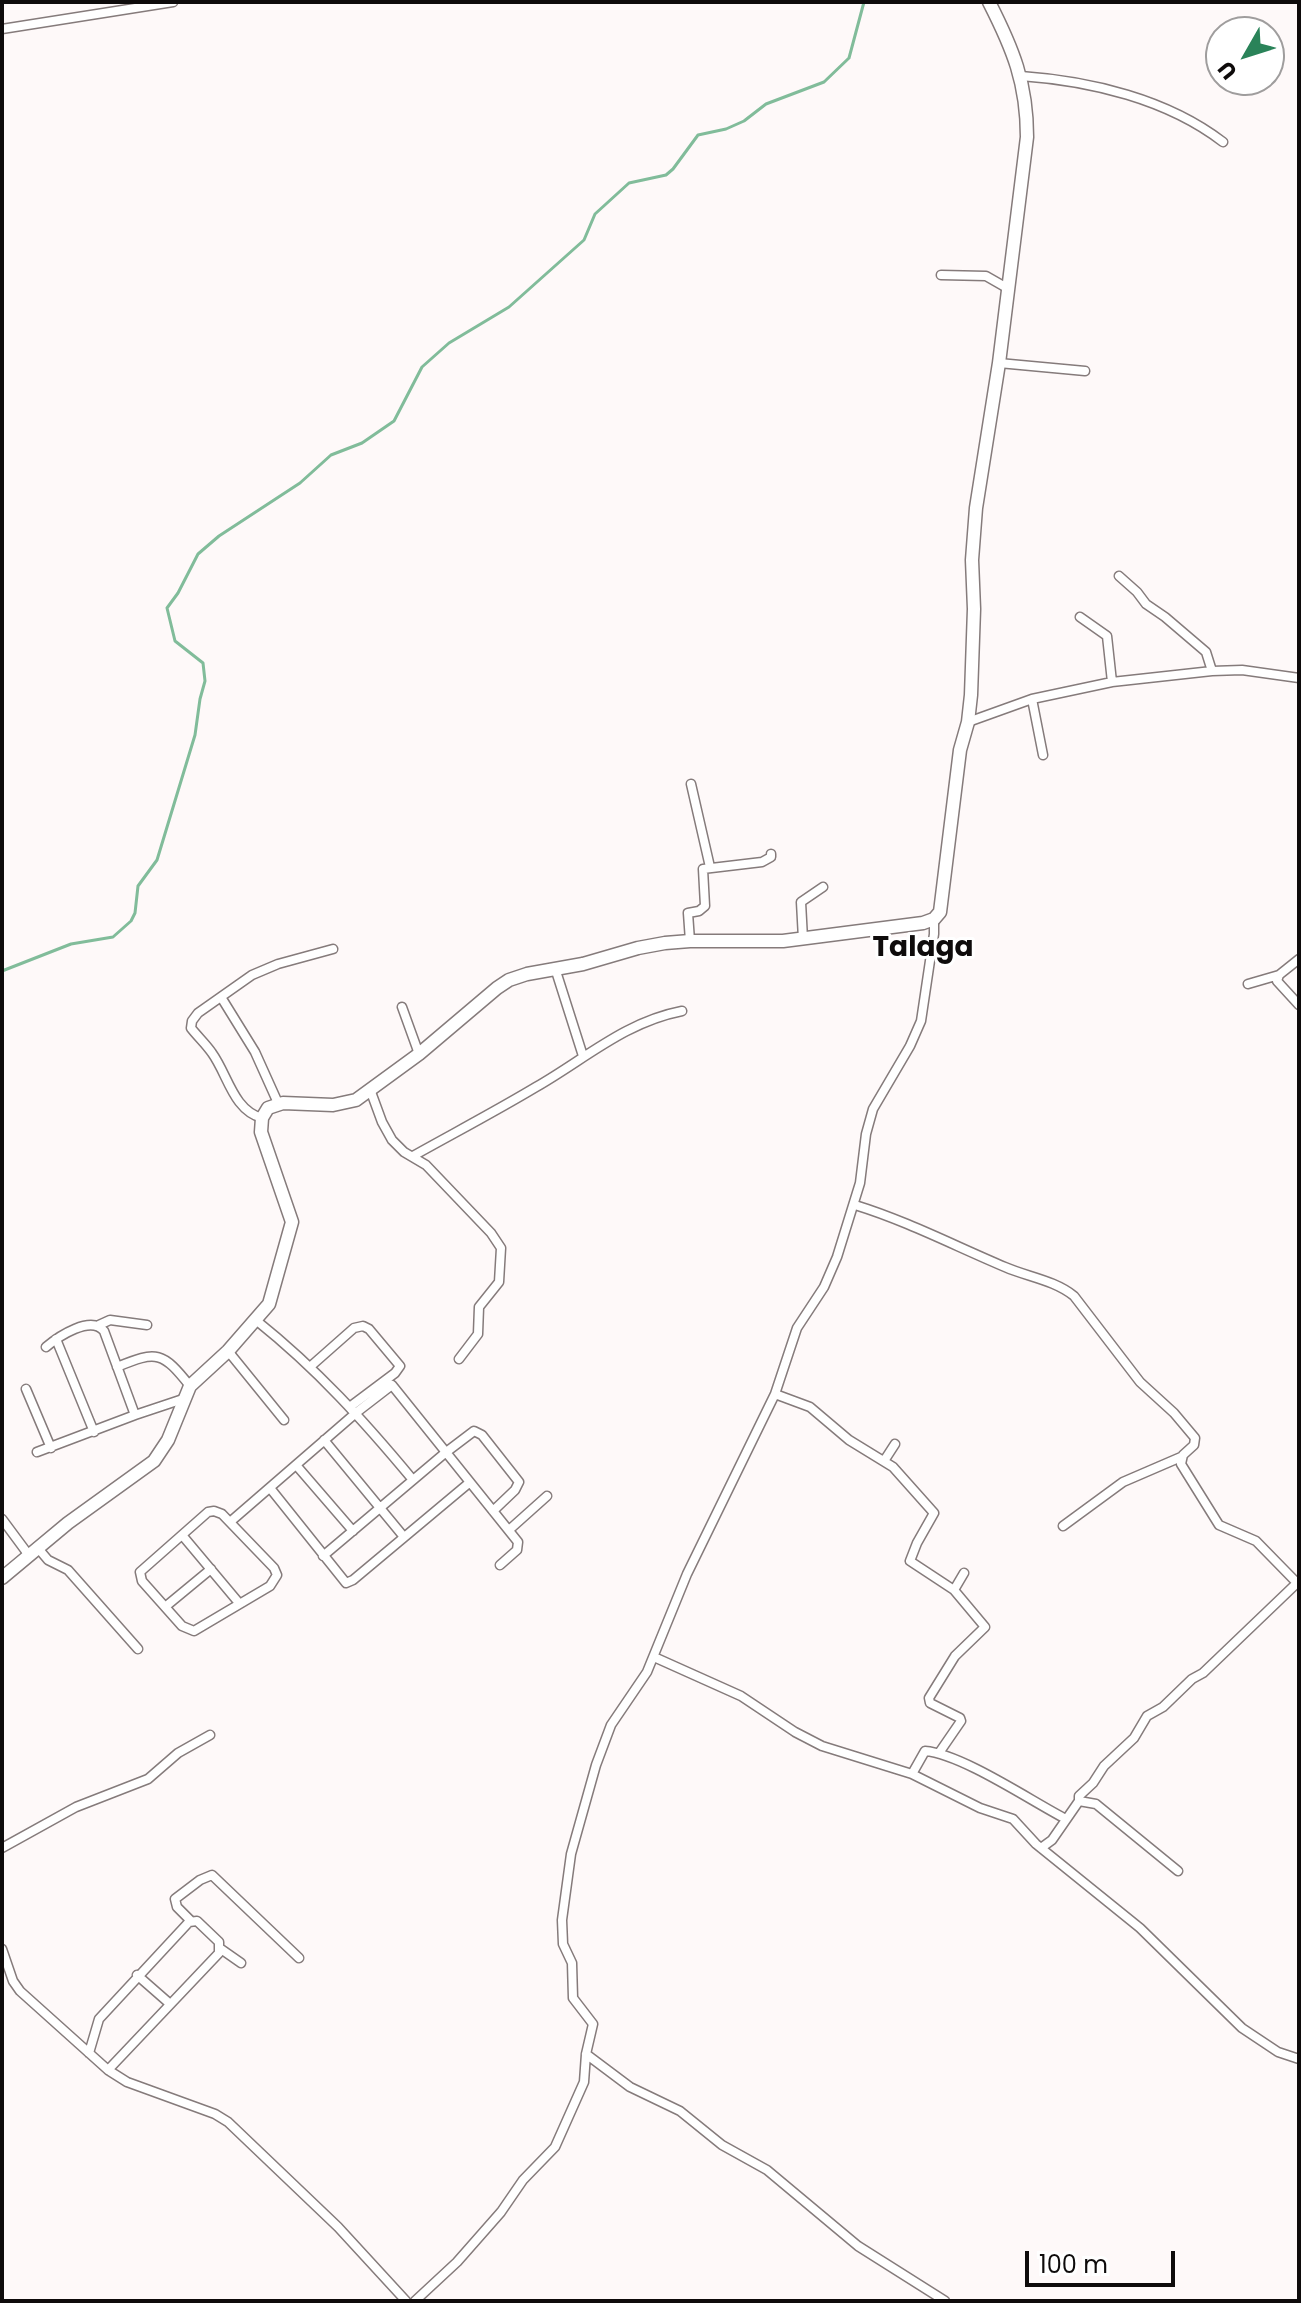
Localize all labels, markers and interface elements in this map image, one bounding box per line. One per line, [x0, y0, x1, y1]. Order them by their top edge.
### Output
north arrow [1205, 16, 1285, 96]
text: U [1211, 54, 1244, 86]
district label: Talaga [873, 932, 973, 966]
scale bar [1029, 2235, 1179, 2285]
text: 100 m [1039, 2248, 1108, 2281]

